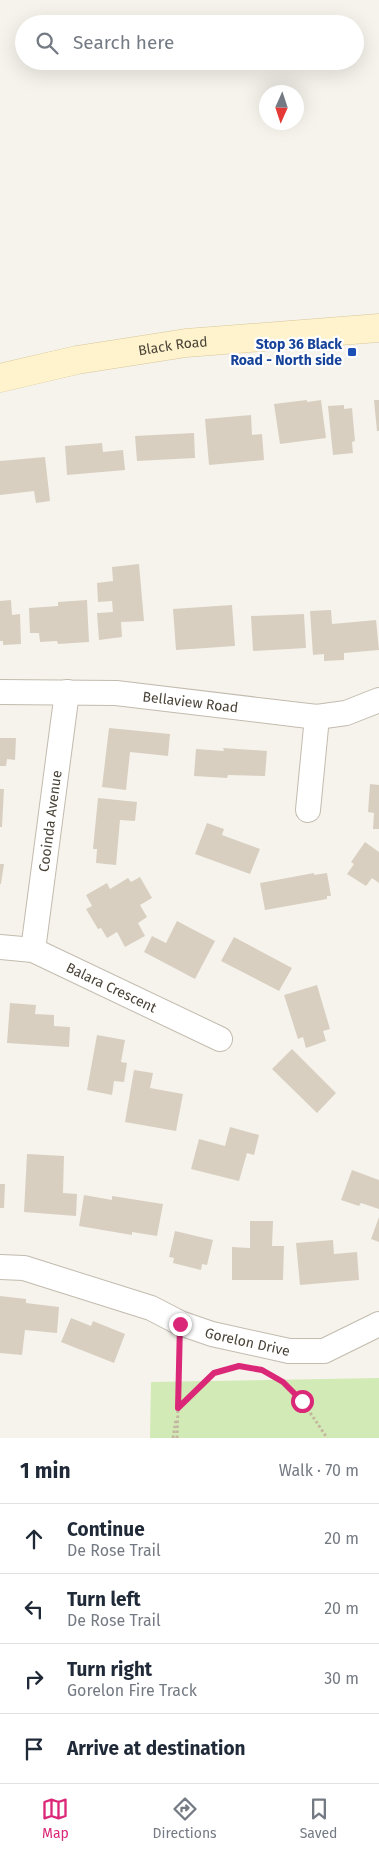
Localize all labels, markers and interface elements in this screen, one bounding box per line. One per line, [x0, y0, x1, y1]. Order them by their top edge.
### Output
search box [15, 15, 364, 70]
icon: search [33, 29, 61, 57]
text: Search here [73, 31, 174, 54]
north arrow [259, 85, 304, 130]
street label: Black Road [137, 333, 208, 359]
place label: Stop 36 Black Road - North side [230, 336, 342, 369]
marker: Stop 36 Black Road - North side [346, 346, 358, 358]
street label: Bellaview Road [142, 688, 239, 716]
street label: Cooinda Avenue [35, 769, 65, 873]
street label: Balara Crescent [63, 959, 160, 1016]
route end [169, 1313, 192, 1336]
street label: Gorelon Drive [203, 1324, 292, 1359]
route start [291, 1390, 314, 1413]
text: 1 min [20, 1458, 71, 1484]
text: Walk · 70 m [279, 1461, 359, 1480]
text: Continue [67, 1518, 145, 1541]
icon: ahead [20, 1525, 48, 1553]
text: 20 m [324, 1529, 359, 1548]
text: De Rose Trail [67, 1541, 161, 1560]
text: Turn left [67, 1588, 141, 1611]
icon: left [20, 1595, 48, 1623]
text: 20 m [324, 1599, 359, 1618]
text: De Rose Trail [67, 1611, 161, 1630]
text: Turn right [67, 1658, 152, 1681]
icon: right [20, 1665, 48, 1693]
text: 30 m [324, 1669, 359, 1688]
text: Gorelon Fire Track [67, 1681, 197, 1700]
icon: arrive [20, 1735, 48, 1763]
text: Arrive at destination [67, 1737, 246, 1760]
tab: Map [41, 1795, 69, 1842]
tab: Directions [152, 1795, 217, 1842]
tab: Saved [300, 1795, 338, 1842]

